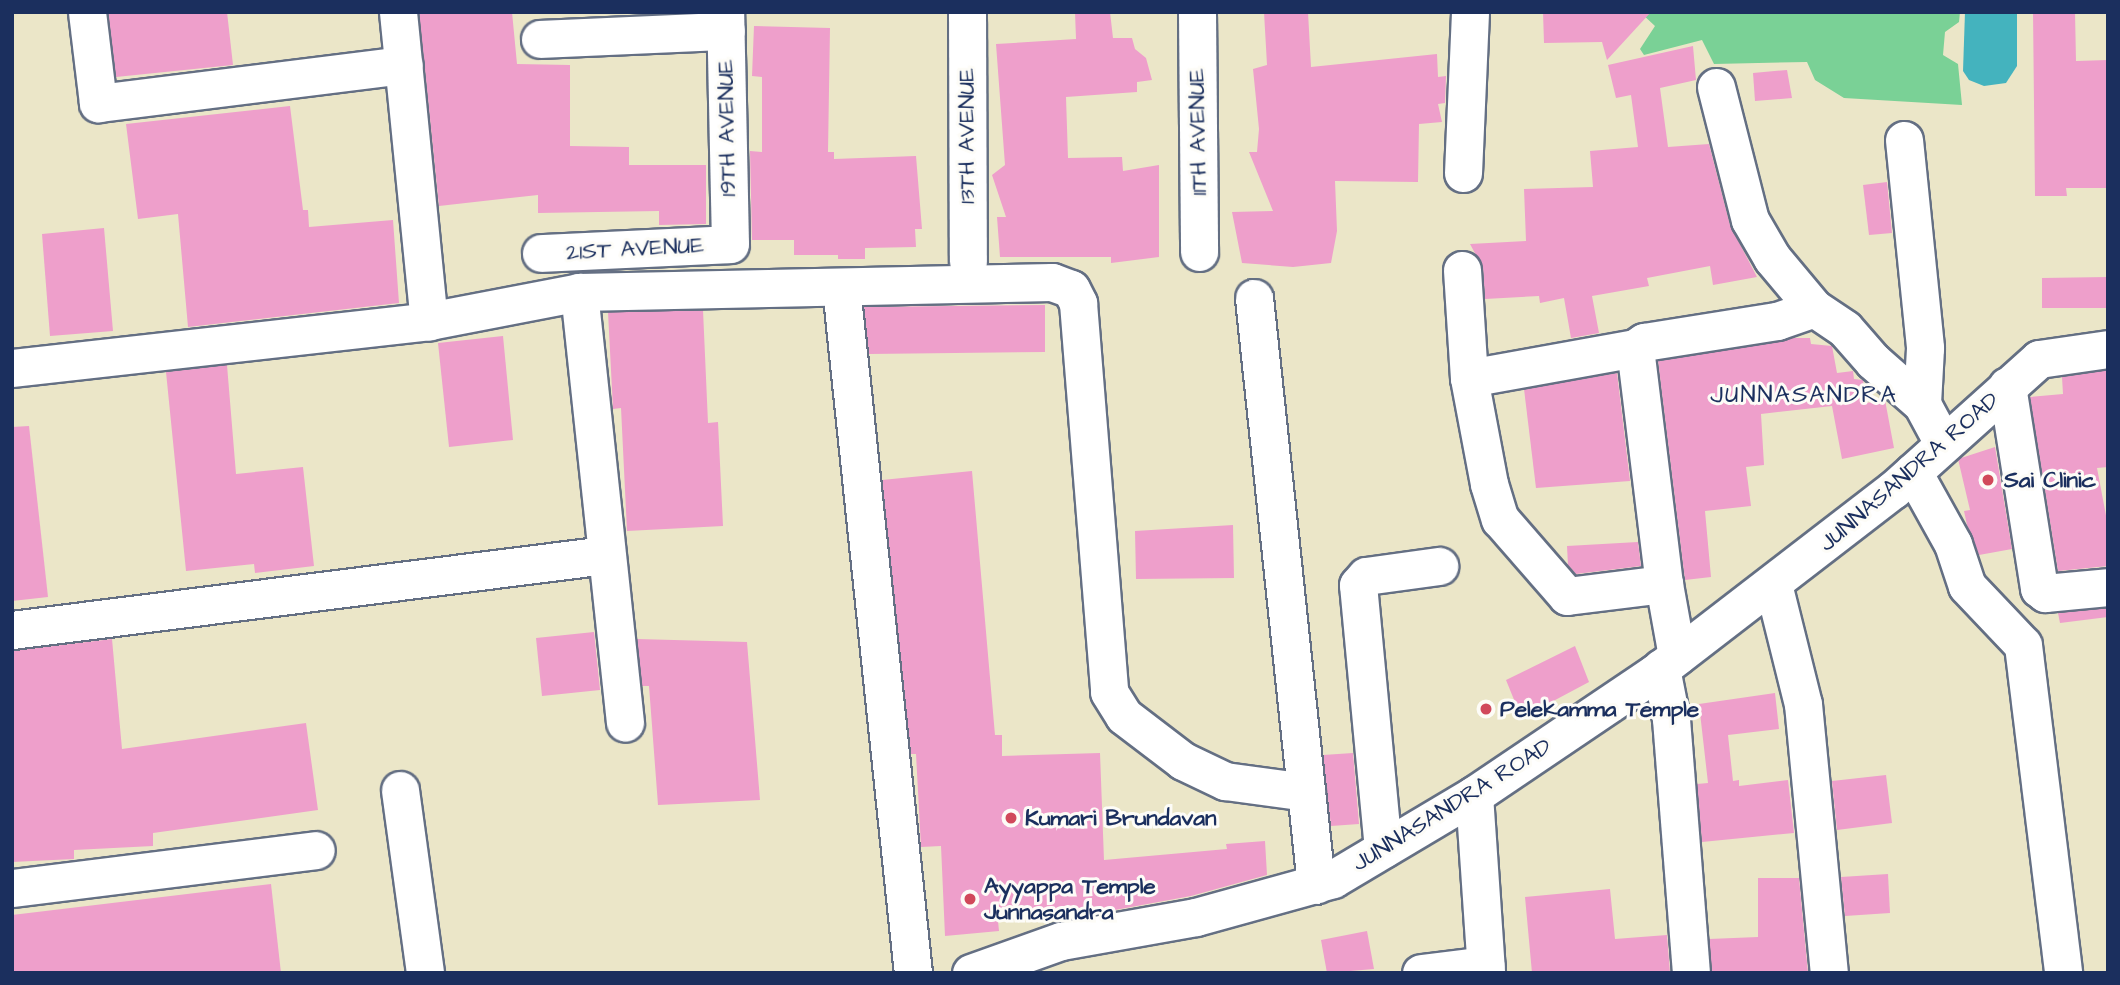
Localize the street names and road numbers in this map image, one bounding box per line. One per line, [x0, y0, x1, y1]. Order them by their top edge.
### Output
street label: 19TH AVENUE [712, 59, 742, 197]
street label: 13TH AVENUE [953, 68, 981, 204]
street label: 11TH AVENUE [1183, 68, 1213, 196]
street label: 21ST AVENUE [565, 232, 705, 266]
street label: JUNNASANDRA ROAD [1813, 386, 2005, 558]
street label: JUNNASANDRA ROAD [1347, 733, 1557, 877]

